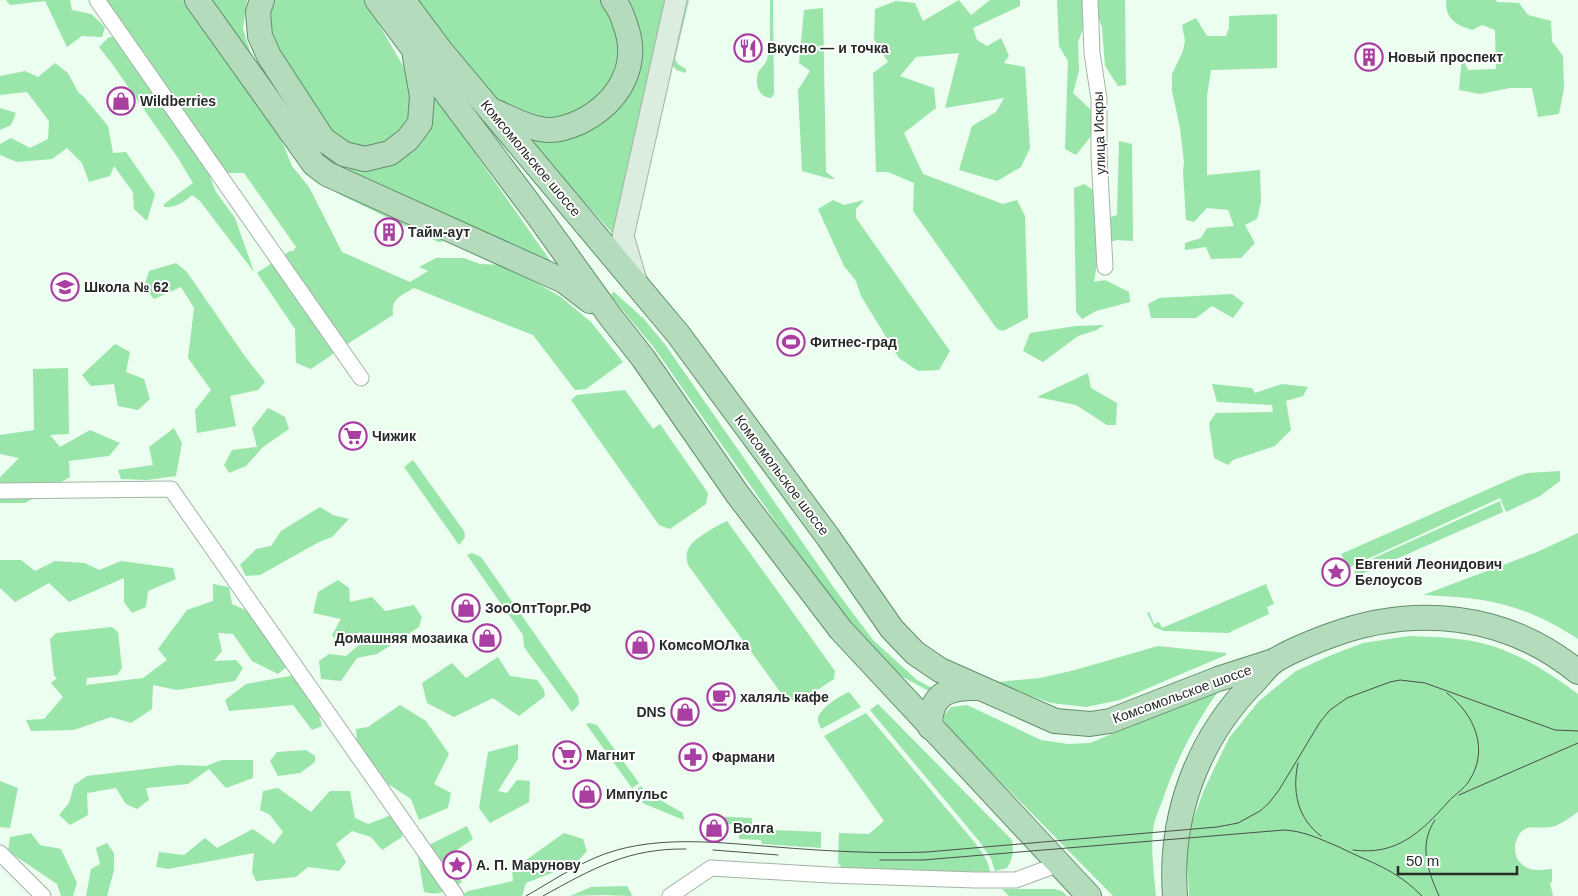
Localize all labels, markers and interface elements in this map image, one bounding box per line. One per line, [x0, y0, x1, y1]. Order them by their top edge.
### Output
restaurant icon: Вкусно — и точка [733, 33, 763, 63]
place label: Вкусно — и точка [767, 40, 889, 56]
building icon: Новый проспект [1354, 42, 1384, 72]
place label: Новый проспект [1388, 49, 1503, 65]
shop icon: Wildberries [106, 86, 136, 116]
street label: улица Искры [1090, 91, 1108, 175]
place label: Wildberries [140, 93, 216, 109]
street label: Комсомольское шоссе [478, 97, 584, 219]
building icon: Тайм-аут [374, 217, 404, 247]
place label: Тайм-аут [408, 224, 470, 240]
school or university icon: Школа № 62 [50, 272, 80, 302]
place label: Школа № 62 [84, 279, 169, 295]
sports icon: Фитнес-град [776, 327, 806, 357]
place label: Фитнес-град [810, 334, 897, 350]
street label: Комсомольское шоссе [731, 412, 833, 539]
supermarket icon: Чижик [338, 421, 368, 451]
place label: Чижик [372, 428, 417, 444]
place label: Евгений Леонидович Белоусов [1355, 556, 1502, 588]
place icon: Евгений Леонидович Белоусов [1321, 557, 1351, 587]
shop icon: ЗооОптТорг.РФ [451, 593, 481, 623]
place label: ЗооОптТорг.РФ [485, 600, 591, 616]
shop icon: Домашняя мозаика [472, 623, 502, 653]
place label: Домашняя мозаика [335, 630, 468, 646]
shop icon: КомсоМОЛка [625, 630, 655, 660]
place label: КомсоМОЛка [659, 637, 749, 653]
street label: Комсомольское шоссе [1110, 661, 1254, 727]
cafe icon: халяль кафе [706, 682, 736, 712]
place label: халяль кафе [740, 689, 829, 705]
shop icon: DNS [670, 697, 700, 727]
place label: DNS [636, 704, 666, 720]
supermarket icon: Магнит [552, 740, 582, 770]
pharmacy icon: Фармани [678, 742, 708, 772]
place label: Магнит [586, 747, 636, 763]
place label: Фармани [712, 749, 775, 765]
shop icon: Импульс [572, 779, 602, 809]
place label: Импульс [606, 786, 668, 802]
shop icon: Волга [699, 813, 729, 843]
place label: Волга [733, 820, 774, 836]
scale bar [1398, 844, 1517, 876]
place icon: А. П. Марунову [442, 850, 472, 880]
text: 50 m [1406, 852, 1439, 869]
place label: А. П. Марунову [476, 857, 581, 873]

